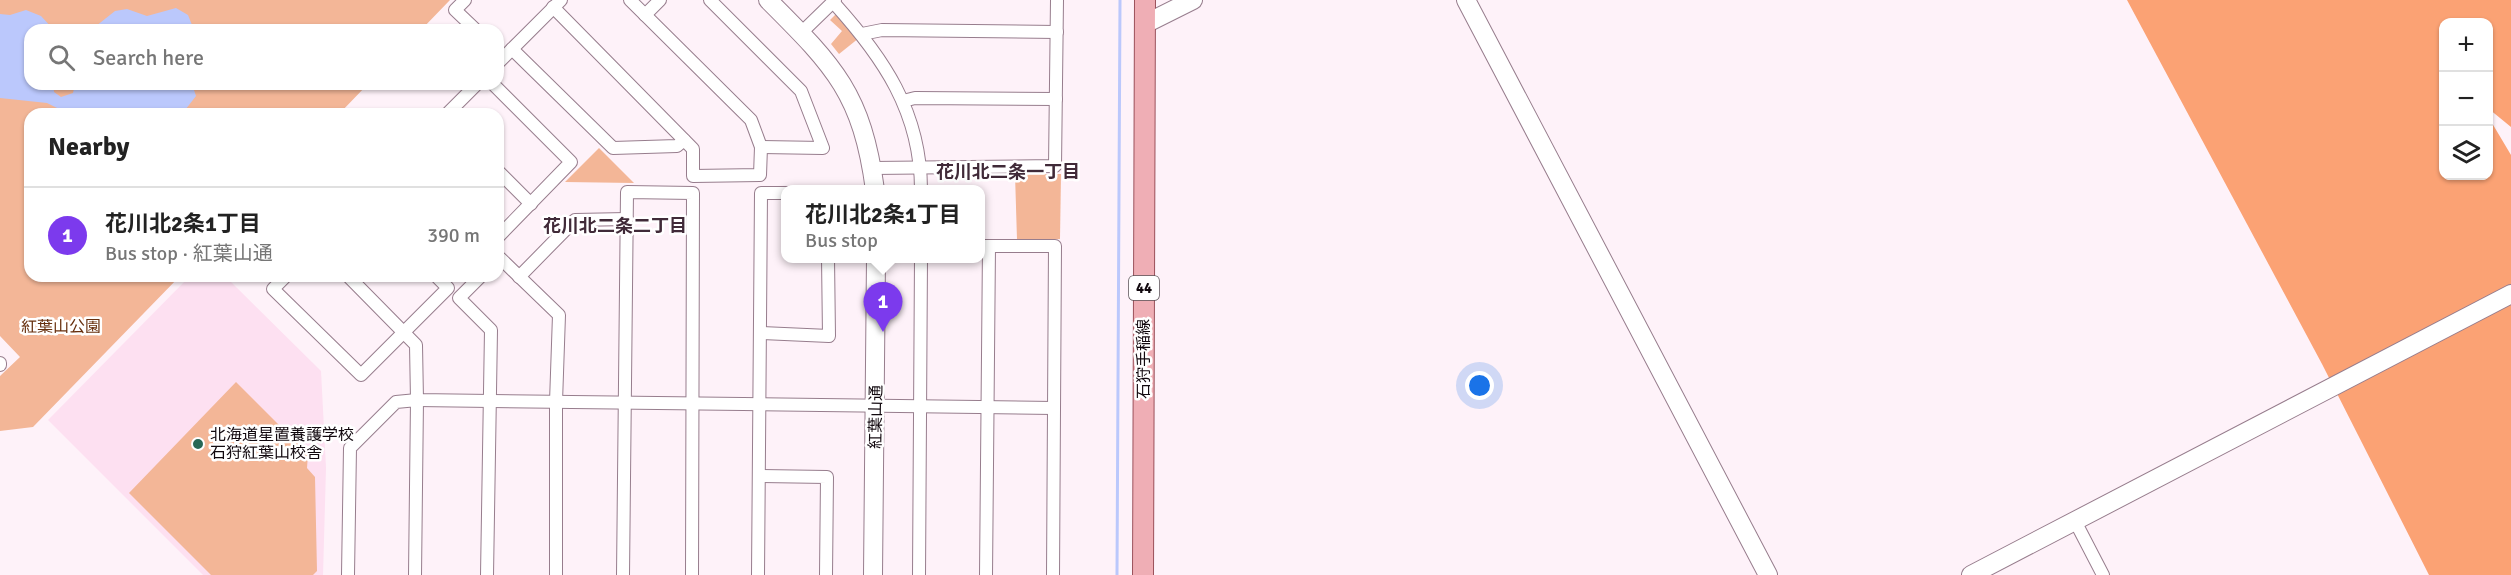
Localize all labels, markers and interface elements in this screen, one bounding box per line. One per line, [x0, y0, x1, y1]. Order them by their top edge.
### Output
map controls [2439, 18, 2493, 180]
button: + [2439, 18, 2493, 72]
search box [24, 24, 504, 90]
icon: search [45, 41, 78, 74]
text: Search here [93, 44, 204, 71]
button: − [2439, 72, 2493, 126]
button: layers [2439, 126, 2493, 180]
text: Nearby [48, 131, 129, 163]
district label: 花川北二条一丁目 [936, 161, 1080, 183]
popup [781, 185, 985, 263]
text: 花川北2条1丁目 [805, 201, 961, 228]
text: 花川北2条1丁目 [105, 210, 261, 237]
district label: 花川北二条二丁目 [543, 215, 687, 237]
text: 1 [62, 223, 73, 248]
text: 390 m [427, 223, 480, 248]
text: Bus stop [805, 228, 878, 253]
text: Bus stop · 紅葉山通 [105, 241, 273, 266]
road number: 44 [1129, 276, 1159, 300]
pin: 1 [864, 282, 902, 332]
park label: 紅葉山公園 [21, 317, 101, 337]
street label: 石狩手稲線 [1134, 319, 1154, 399]
your location [1465, 371, 1494, 400]
street label: 紅葉山通 [865, 385, 887, 449]
place label: 北海道星置養護学校 石狩紅葉山校舎 [210, 425, 354, 463]
marker: 北海道星置養護学校 石狩紅葉山校舎 [191, 437, 205, 451]

